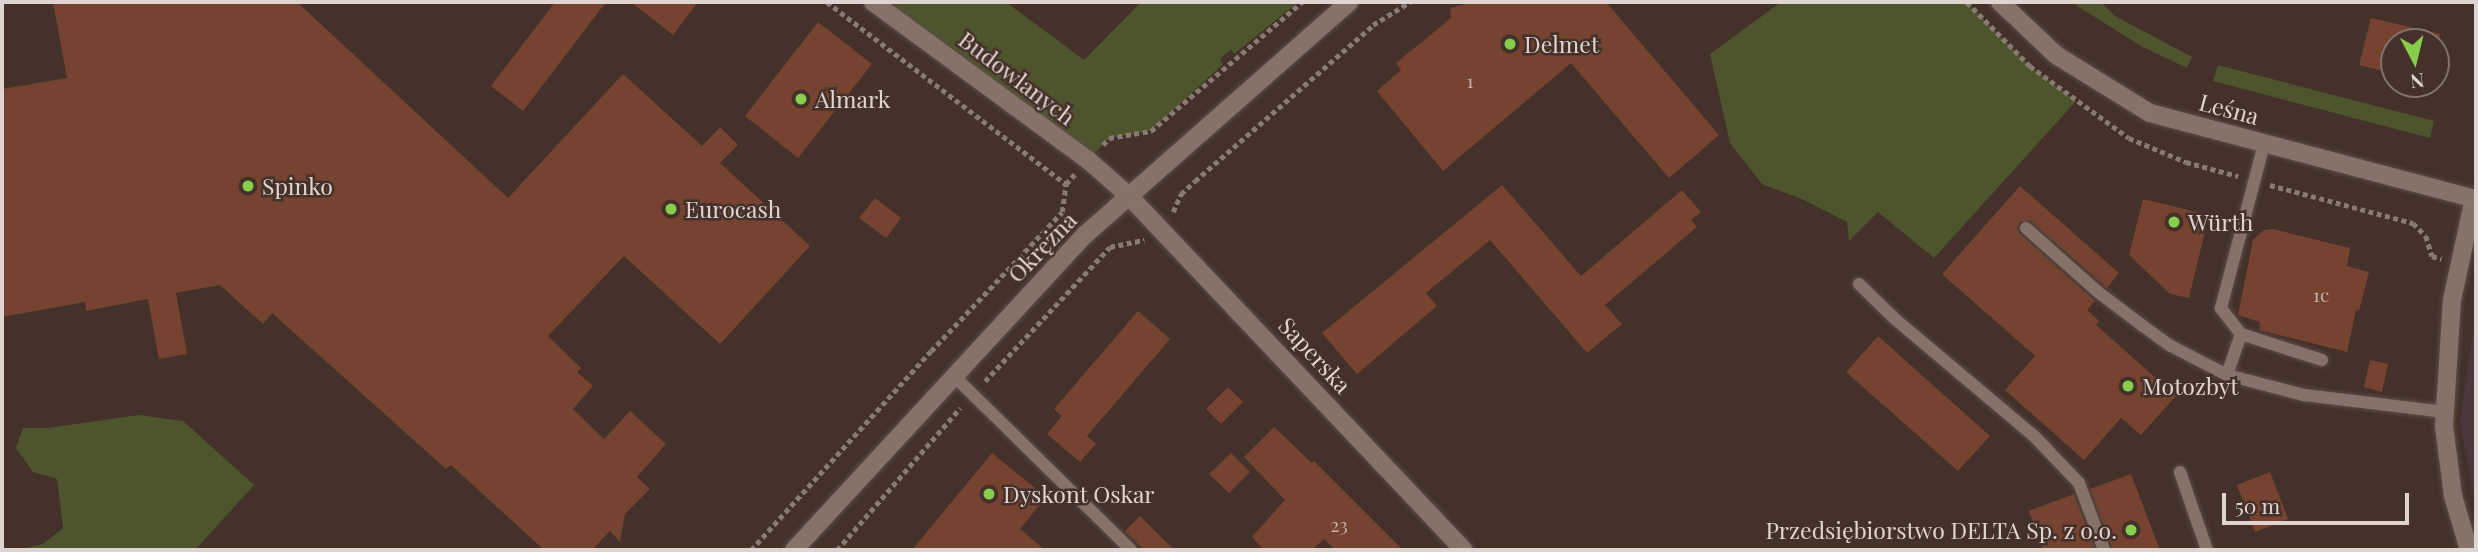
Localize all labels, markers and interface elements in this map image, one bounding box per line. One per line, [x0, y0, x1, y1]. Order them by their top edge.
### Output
street label: Budowlanych [953, 25, 1081, 131]
north arrow [2380, 28, 2450, 98]
place label: Delmet [1524, 30, 1599, 58]
marker: Delmet [1502, 36, 1518, 52]
text: N [2409, 68, 2426, 96]
house number: 1 [1466, 70, 1474, 92]
place label: Almark [815, 85, 890, 113]
street label: Leśna [2196, 88, 2262, 130]
marker: Almark [793, 91, 809, 107]
place label: Spinko [262, 172, 333, 200]
marker: Spinko [240, 178, 256, 194]
place label: Eurocash [685, 195, 781, 223]
marker: Eurocash [663, 201, 679, 217]
street label: Okrężna [1002, 206, 1082, 288]
place label: Würth [2188, 208, 2253, 236]
marker: Würth [2166, 214, 2182, 230]
house number: 1c [2313, 284, 2329, 306]
street label: Saperska [1273, 311, 1357, 399]
place label: Motozbyt [2142, 372, 2238, 400]
marker: Motozbyt [2120, 378, 2136, 394]
scale bar [2226, 478, 2413, 522]
place label: Dyskont Oskar [1003, 480, 1155, 508]
marker: Dyskont Oskar [981, 486, 997, 502]
text: 50 m [2235, 491, 2280, 519]
house number: 23 [1330, 514, 1348, 536]
place label: Przedsiębiorstwo DELTA Sp. z o.o. [1765, 516, 2117, 544]
marker: Przedsiębiorstwo DELTA Sp. z o.o. [2123, 522, 2139, 538]

